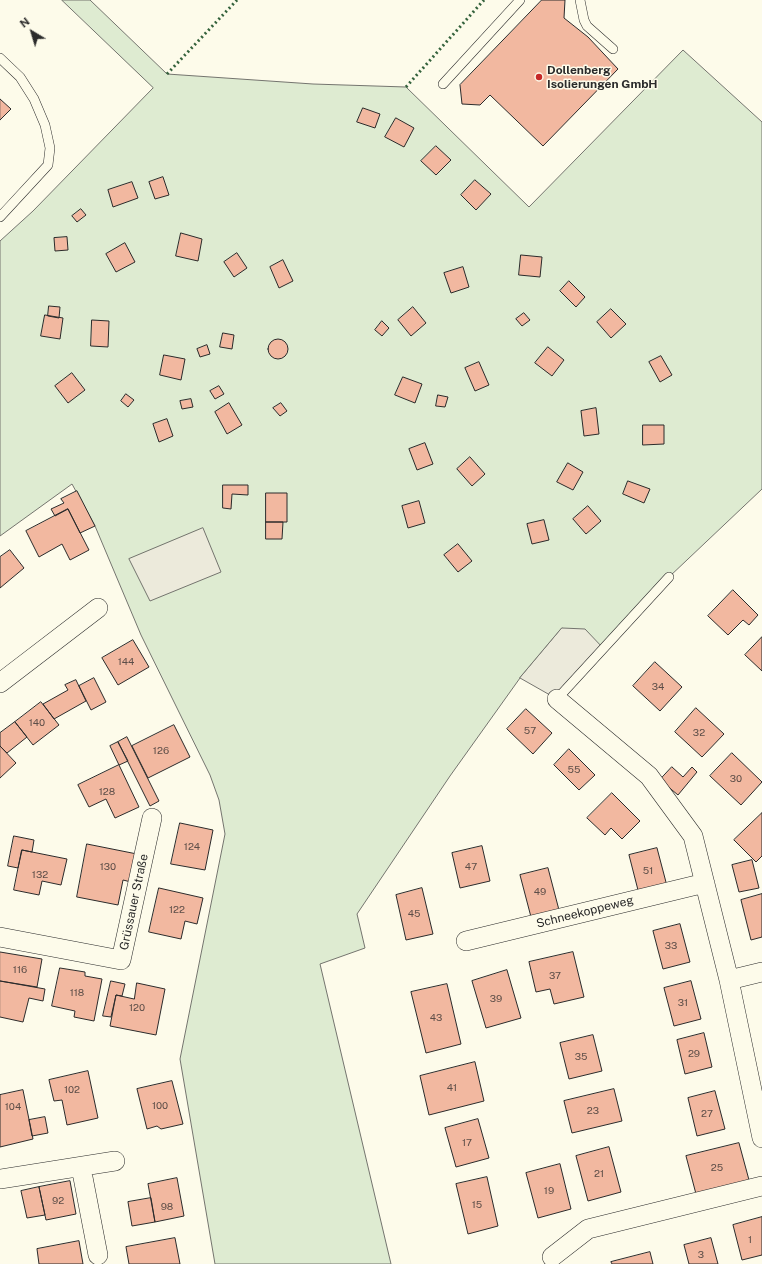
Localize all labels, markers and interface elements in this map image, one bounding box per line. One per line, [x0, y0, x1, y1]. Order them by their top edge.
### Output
north arrow [12, 12, 52, 52]
text: N [18, 15, 32, 30]
place label: Dollenberg Isolierungen GmbH [547, 63, 658, 91]
marker: Dollenberg Isolierungen GmbH [534, 72, 544, 82]
house number: 144 [118, 656, 134, 668]
house number: 34 [652, 681, 664, 693]
house number: 140 [29, 717, 45, 729]
house number: 57 [524, 725, 536, 737]
house number: 32 [693, 727, 705, 739]
house number: 126 [153, 745, 169, 757]
house number: 55 [568, 764, 580, 776]
house number: 30 [730, 773, 742, 785]
house number: 128 [99, 786, 115, 798]
house number: 124 [184, 841, 200, 853]
street label: Grüssauer Straße [117, 853, 151, 951]
house number: 130 [100, 861, 116, 873]
house number: 47 [465, 861, 477, 873]
house number: 51 [643, 865, 653, 877]
house number: 132 [32, 869, 48, 881]
house number: 49 [534, 886, 546, 898]
street label: Schneekoppeweg [535, 893, 635, 931]
house number: 122 [169, 904, 185, 916]
house number: 45 [408, 908, 420, 920]
house number: 33 [665, 940, 677, 952]
house number: 116 [13, 964, 27, 976]
house number: 37 [549, 970, 561, 982]
house number: 118 [70, 987, 84, 999]
house number: 39 [490, 993, 502, 1005]
house number: 31 [678, 997, 688, 1009]
house number: 120 [129, 1002, 145, 1014]
house number: 43 [430, 1012, 442, 1024]
house number: 29 [688, 1048, 700, 1060]
house number: 35 [575, 1051, 587, 1063]
house number: 41 [447, 1082, 457, 1094]
house number: 102 [64, 1084, 80, 1096]
house number: 100 [152, 1100, 168, 1112]
house number: 104 [5, 1101, 21, 1113]
house number: 23 [587, 1105, 599, 1117]
house number: 27 [701, 1108, 713, 1120]
house number: 17 [462, 1137, 472, 1149]
house number: 25 [711, 1162, 723, 1174]
house number: 21 [594, 1168, 604, 1180]
house number: 19 [544, 1185, 554, 1197]
house number: 92 [52, 1195, 64, 1207]
house number: 15 [472, 1199, 482, 1211]
house number: 98 [161, 1201, 173, 1213]
house number: 1 [748, 1234, 752, 1246]
house number: 3 [698, 1249, 704, 1261]

